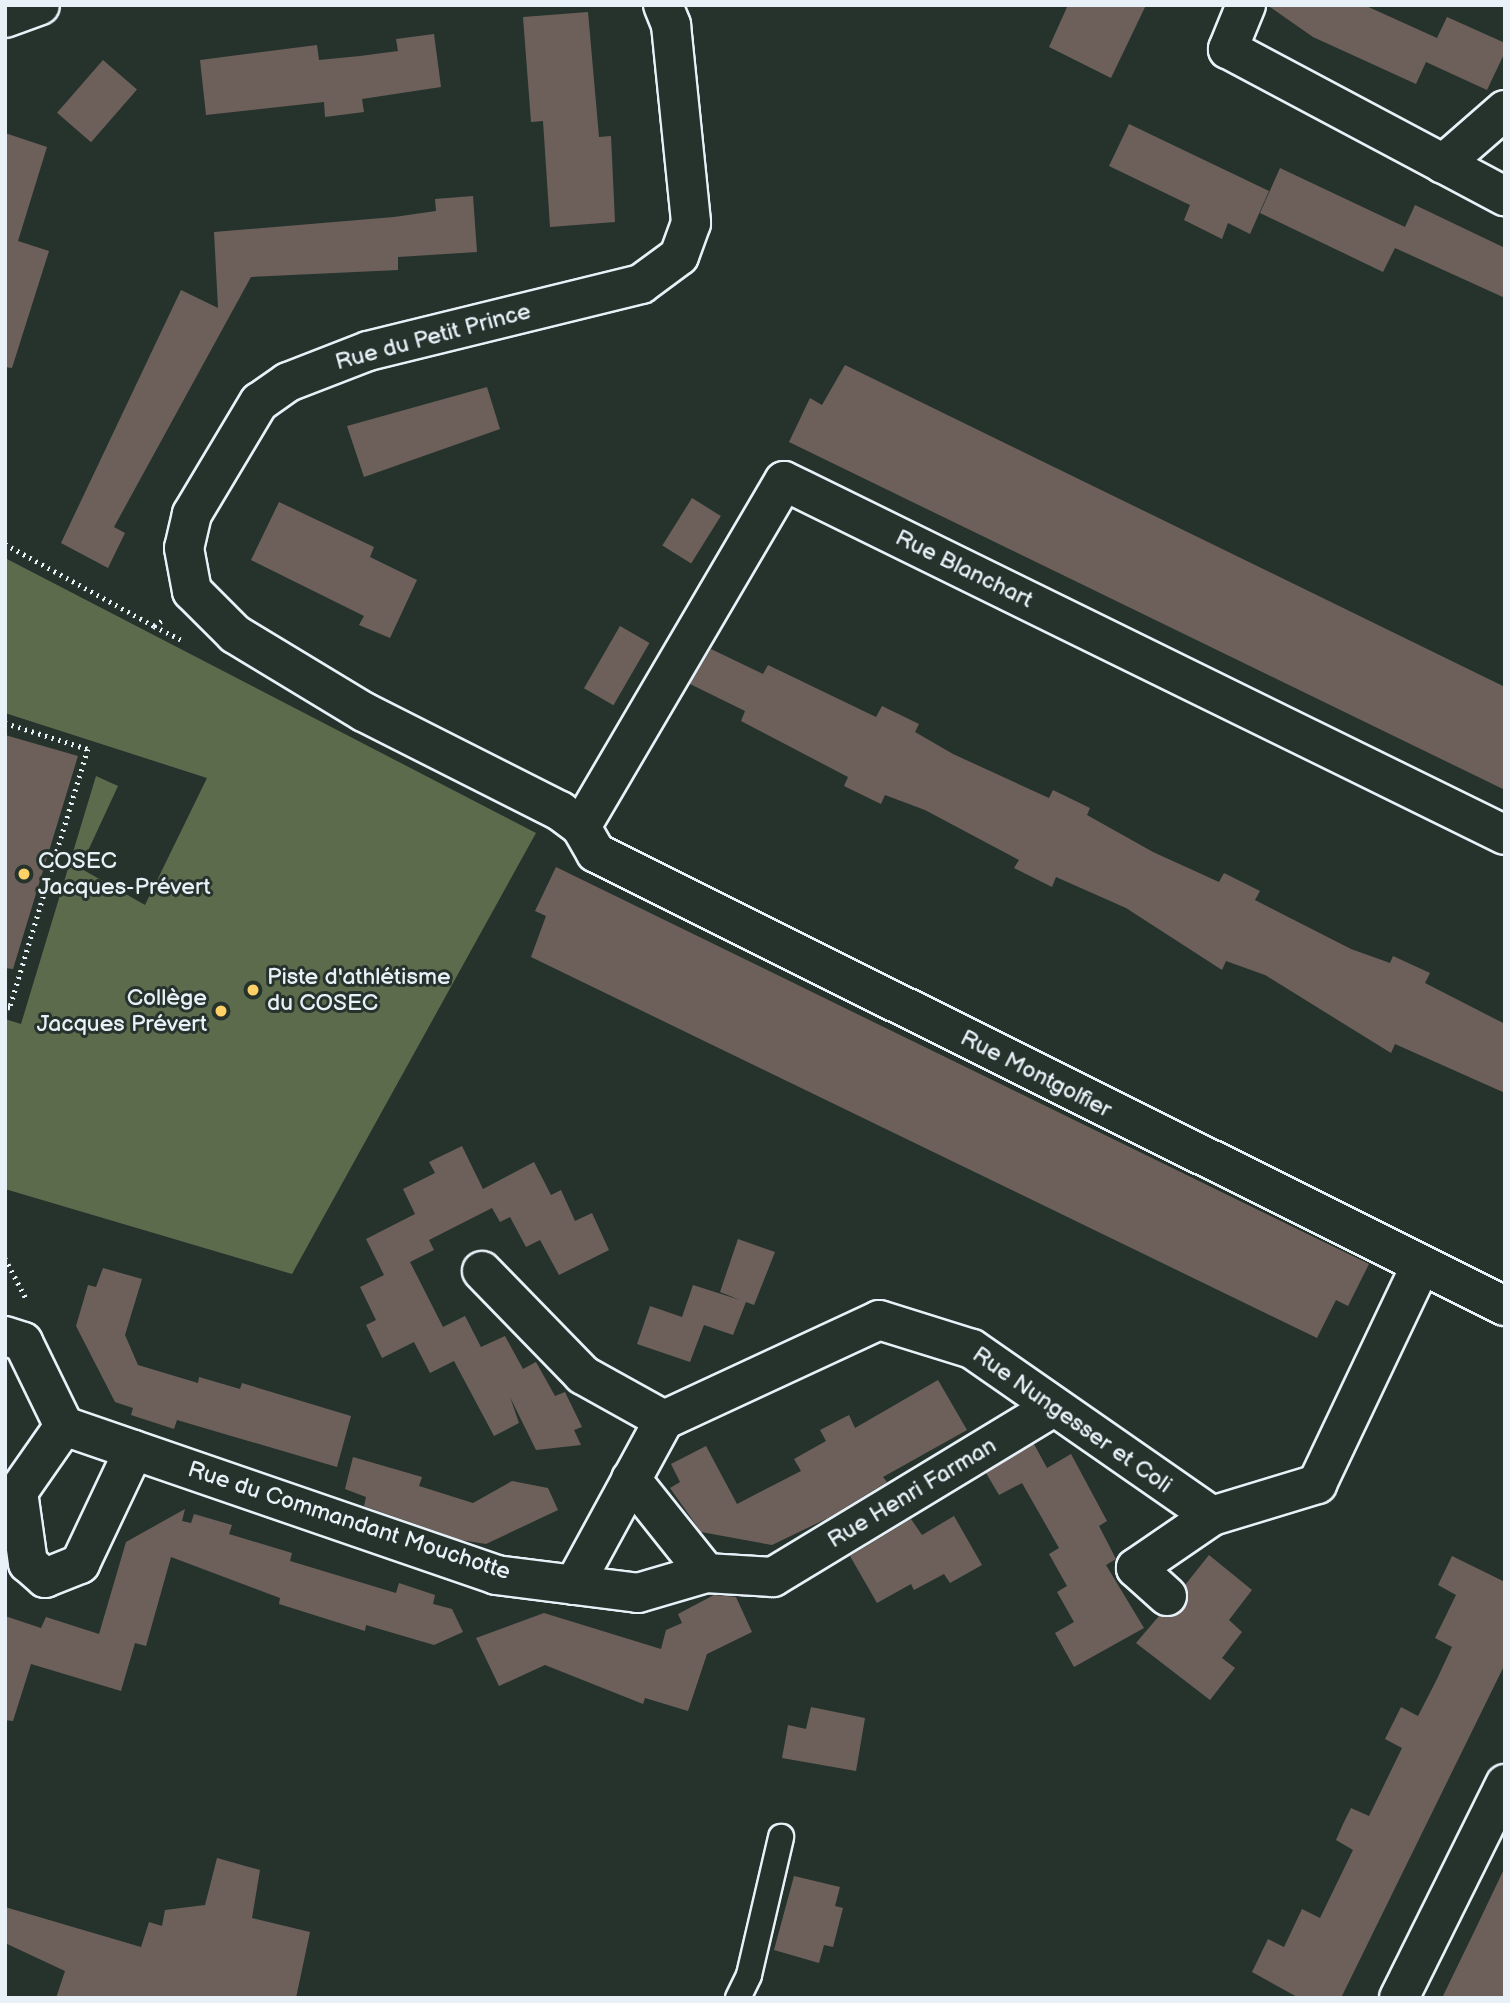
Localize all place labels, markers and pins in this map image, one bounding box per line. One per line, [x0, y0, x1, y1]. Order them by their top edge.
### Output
place label: COSEC Jacques-Prévert [38, 847, 211, 901]
marker: COSEC Jacques-Prévert [16, 866, 32, 882]
place label: Piste d'athlétisme du COSEC [267, 963, 451, 1017]
marker: Piste d'athlétisme du COSEC [245, 982, 261, 998]
place label: Collège Jacques Prévert [37, 984, 207, 1038]
marker: Collège Jacques Prévert [213, 1003, 229, 1019]

